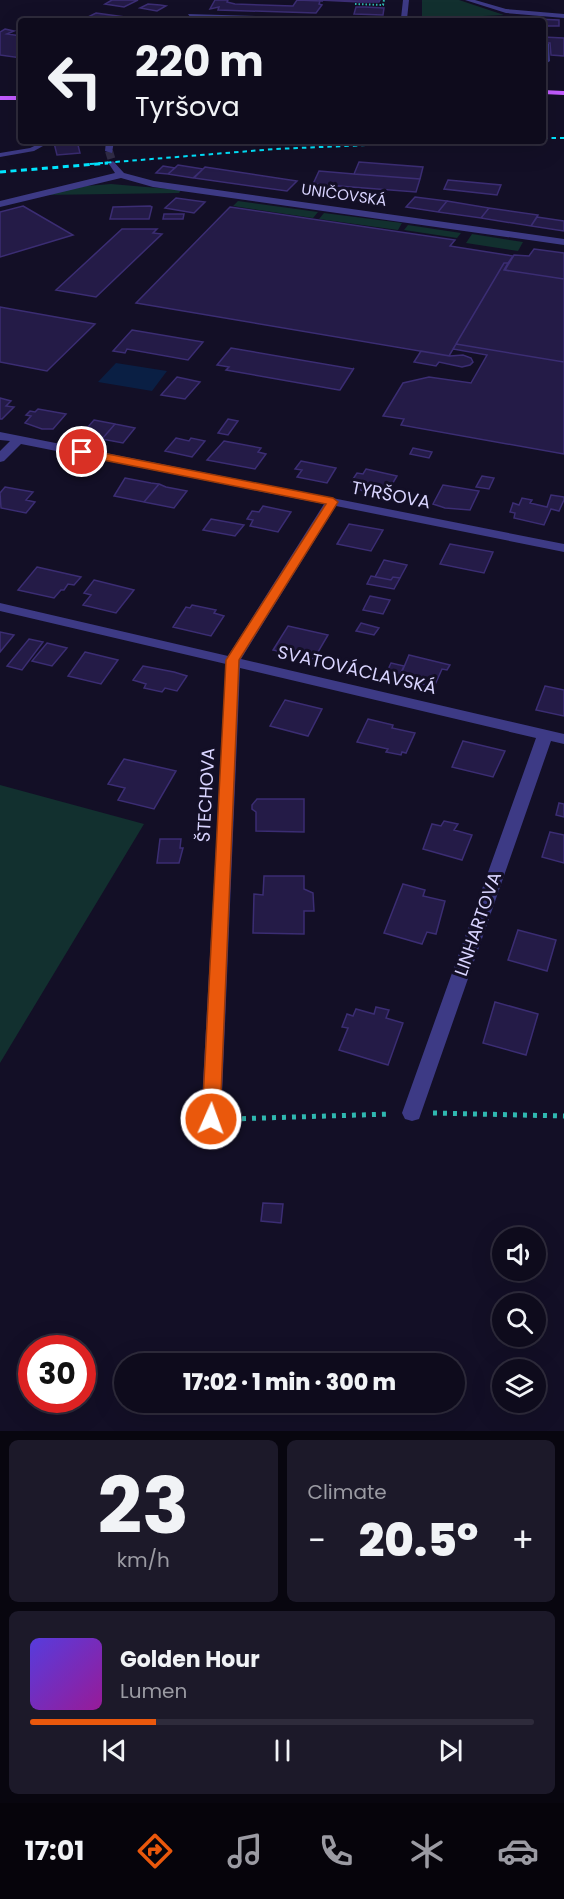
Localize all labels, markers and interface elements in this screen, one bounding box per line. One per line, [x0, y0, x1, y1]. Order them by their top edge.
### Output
text: 220 m [135, 32, 264, 91]
icon: left [36, 42, 114, 120]
text: Tyršova [135, 88, 240, 125]
street label: UNIČOVSKÁ [300, 178, 388, 211]
pin [56, 426, 107, 477]
icon: arrive [65, 435, 98, 468]
street label: TYRŠOVA [349, 475, 433, 514]
street label: SVATOVÁCLAVSKÁ [275, 639, 439, 700]
street label: ŠTECHOVA [191, 747, 220, 843]
street label: LINHARTOVA [448, 868, 507, 979]
position arrow [179, 1087, 243, 1151]
map controls [492, 1227, 546, 1413]
button: sound [492, 1227, 546, 1281]
button: search [492, 1293, 546, 1347]
speed limit sign: 30 [18, 1335, 96, 1413]
button: layers [492, 1359, 546, 1413]
text: 17:02 · 1 min · 300 m [183, 1367, 396, 1398]
text: 23 [97, 1451, 189, 1560]
text: Climate [308, 1478, 387, 1506]
text: 20.5° [359, 1509, 478, 1572]
text: − [308, 1517, 326, 1564]
text: + [511, 1517, 534, 1564]
text: km/h [117, 1546, 170, 1574]
text: Golden Hour [120, 1644, 260, 1675]
text: Lumen [120, 1677, 187, 1705]
icon: previous [98, 1734, 131, 1767]
icon: pause [266, 1734, 299, 1767]
icon: next [434, 1734, 467, 1767]
icon: directions [134, 1830, 176, 1872]
icon: music [224, 1830, 266, 1872]
icon: phone [315, 1830, 357, 1872]
icon: climate [406, 1830, 448, 1872]
icon: car [497, 1830, 539, 1872]
text: 17:01 [24, 1832, 85, 1869]

